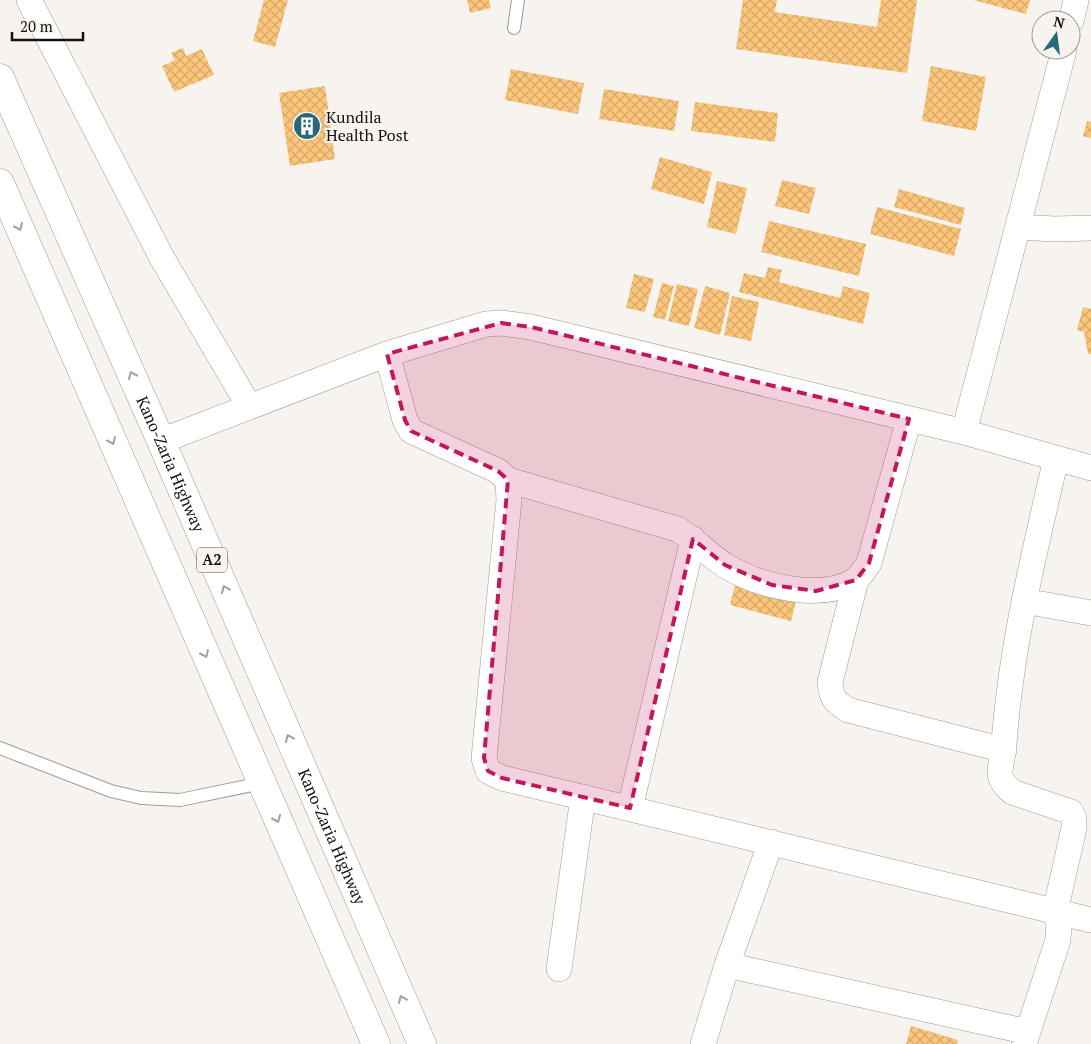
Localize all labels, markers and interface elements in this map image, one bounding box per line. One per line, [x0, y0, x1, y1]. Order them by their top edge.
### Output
scale bar [12, 10, 84, 42]
north arrow [1031, 10, 1081, 60]
text: N [1052, 11, 1067, 32]
text: 20 m [20, 16, 53, 36]
place label: Kundila Health Post [326, 106, 409, 146]
building icon: Kundila Health Post [292, 111, 322, 141]
one-way arrow [14, 223, 24, 231]
one-way arrow [127, 371, 138, 380]
street label: Kano-Zaria Highway [131, 393, 210, 536]
one-way arrow [106, 436, 117, 445]
road number: A2 [197, 548, 227, 572]
one-way arrow [220, 585, 230, 593]
one-way arrow [199, 649, 210, 658]
one-way arrow [285, 734, 296, 743]
street label: Kano-Zaria Highway [293, 765, 372, 909]
one-way arrow [271, 814, 282, 823]
one-way arrow [398, 995, 409, 1004]

